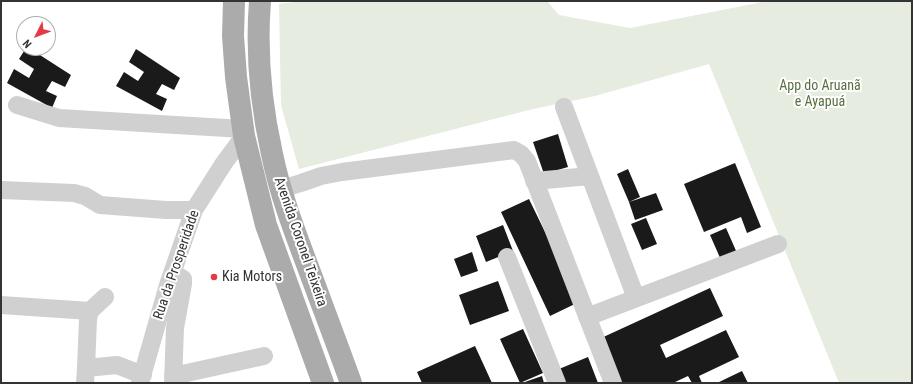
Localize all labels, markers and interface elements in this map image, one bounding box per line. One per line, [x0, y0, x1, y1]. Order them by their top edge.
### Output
north arrow [16, 16, 56, 56]
text: N [20, 37, 35, 51]
park label: App do Aruanã e Ayapuá [779, 78, 861, 110]
street label: Avenida Coronel Teixeira [270, 175, 330, 309]
street label: Rua da Prosperidade [150, 208, 204, 322]
place label: Kia Motors [222, 269, 282, 285]
marker: Kia Motors [209, 272, 219, 282]

